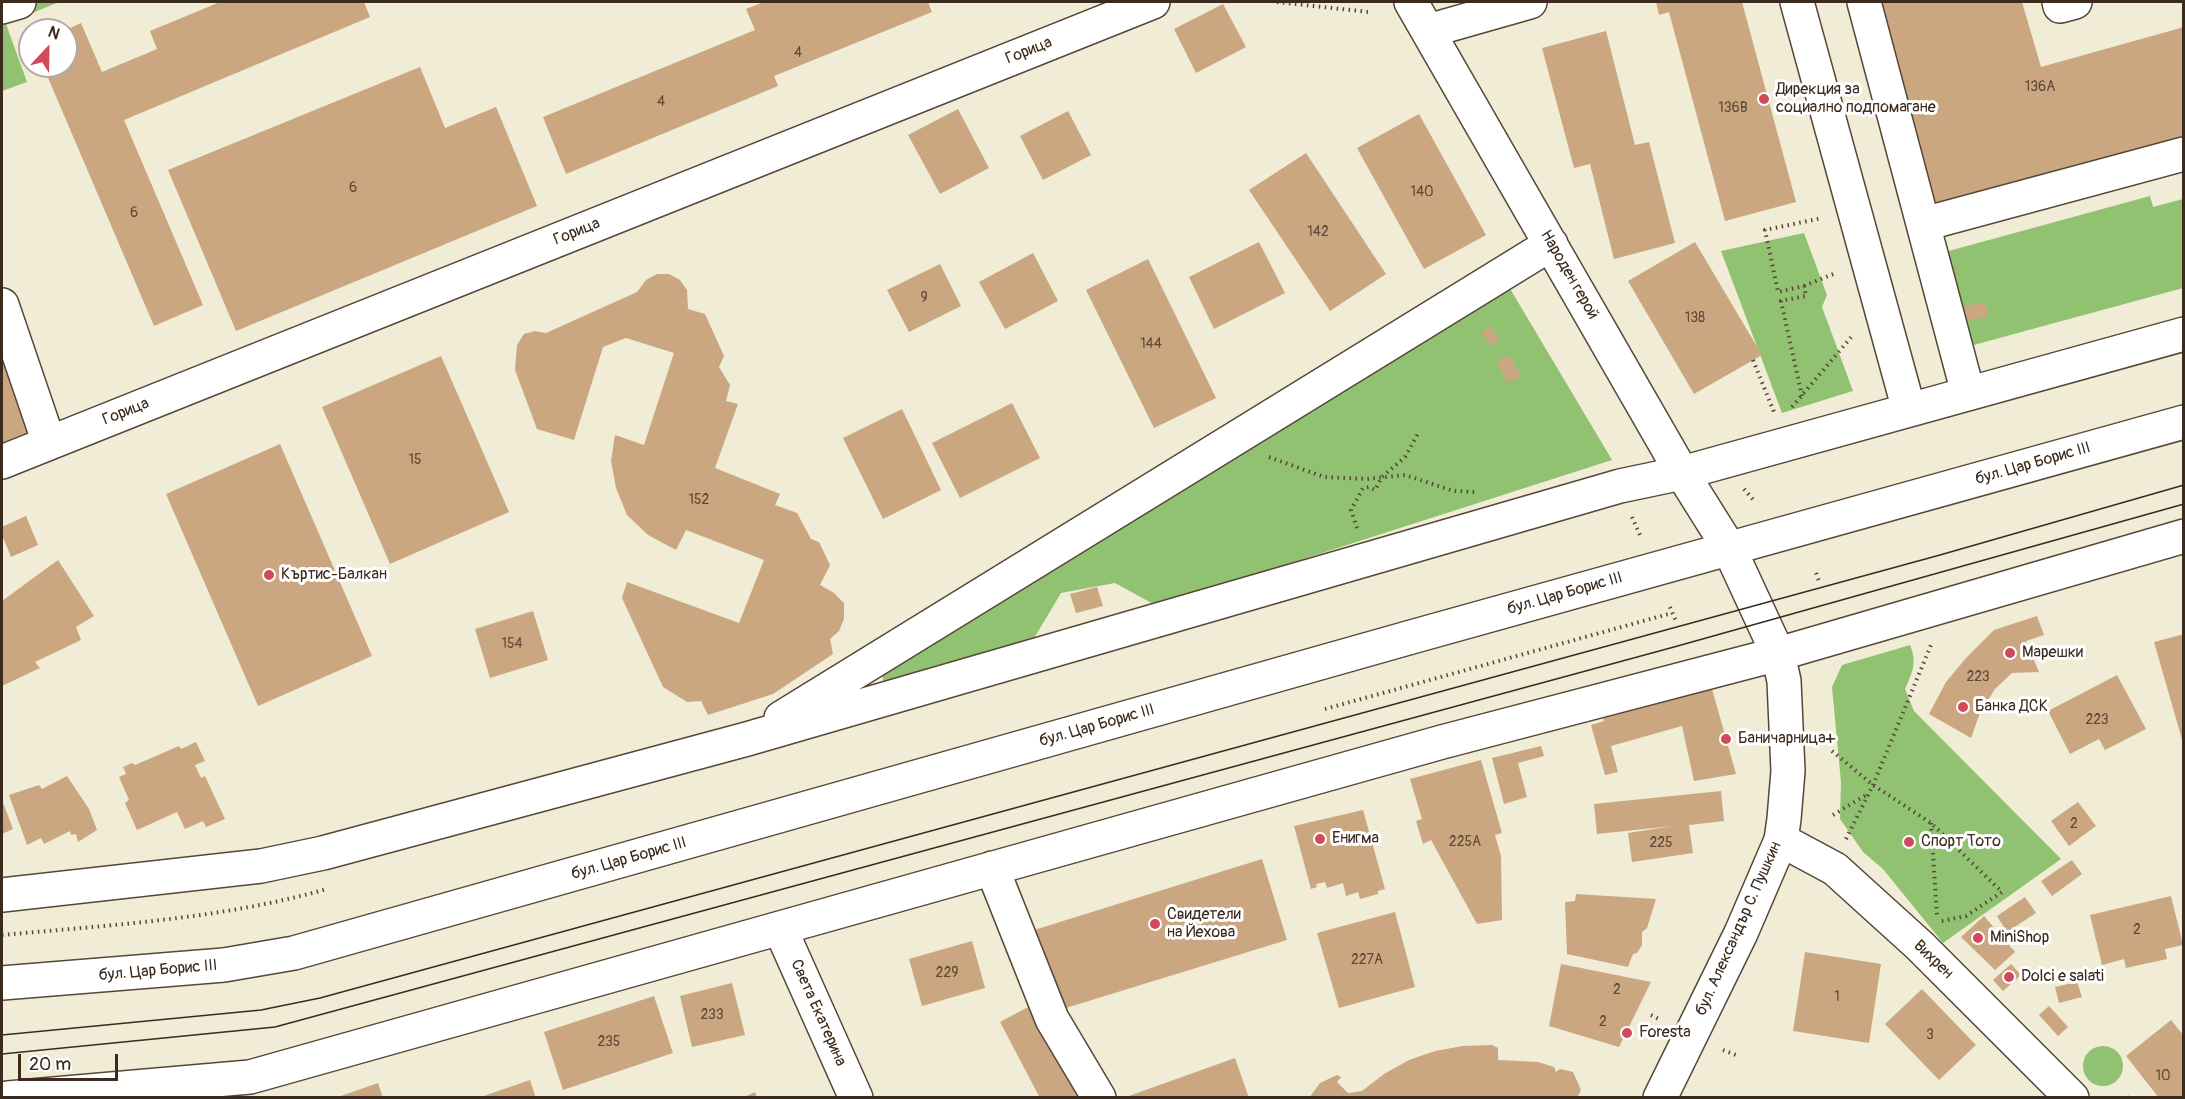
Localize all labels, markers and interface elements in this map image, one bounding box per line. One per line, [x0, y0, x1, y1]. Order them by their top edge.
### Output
north arrow [18, 18, 78, 78]
text: N [45, 22, 63, 44]
street label: Горица [1003, 33, 1055, 69]
house number: 4 [794, 45, 802, 61]
house number: 136А [2025, 79, 2055, 95]
place label: Дирекция за социално подпомагане [1776, 80, 1936, 118]
marker: Дирекция за социално подпомагане [1757, 92, 1771, 106]
house number: 4 [657, 94, 665, 110]
house number: 136В [1718, 100, 1748, 116]
house number: 6 [349, 180, 357, 196]
house number: 140 [1410, 184, 1434, 200]
house number: 6 [130, 205, 138, 221]
street label: Горица [551, 214, 603, 250]
house number: 142 [1307, 224, 1329, 240]
street label: Народен герой [1536, 227, 1602, 323]
house number: 9 [920, 290, 928, 306]
house number: 138 [1685, 310, 1705, 326]
house number: 144 [1140, 336, 1162, 352]
street label: Горица [100, 394, 152, 430]
street label: бул. Цар Борис III [1973, 438, 2093, 490]
house number: 15 [408, 452, 422, 468]
house number: 152 [689, 492, 709, 508]
place label: Къртис-Балкан [281, 565, 387, 585]
marker: Къртис-Балкан [262, 568, 276, 582]
street label: бул. Цар Борис III [1505, 568, 1625, 620]
house number: 154 [501, 636, 523, 652]
place label: Марешки [2022, 643, 2083, 663]
marker: Марешки [2003, 646, 2017, 660]
house number: 223 [1966, 669, 1990, 685]
place label: Банка ДСК [1975, 697, 2048, 717]
street label: бул. Цар Борис III [1037, 700, 1157, 752]
marker: Банка ДСК [1956, 700, 1970, 714]
house number: 223 [2085, 712, 2109, 728]
place label: Баничарница+ [1738, 729, 1835, 749]
marker: Баничарница+ [1719, 732, 1733, 746]
house number: 2 [2070, 816, 2078, 832]
place label: Енигма [1332, 829, 1379, 849]
marker: Енигма [1313, 832, 1327, 846]
place label: Спорт Тото [1921, 832, 2001, 852]
street label: бул. Цар Борис III [569, 833, 689, 885]
house number: 225А [1449, 834, 1481, 850]
house number: 225 [1649, 835, 1673, 851]
marker: Спорт Тото [1902, 835, 1916, 849]
street label: бул. Александър С. Пушкин [1692, 839, 1786, 1019]
place label: Свидетели на Йехова [1167, 905, 1241, 943]
marker: Свидетели на Йехова [1148, 917, 1162, 931]
house number: 2 [2133, 922, 2141, 938]
place label: MiniShop [1990, 928, 2049, 948]
marker: MiniShop [1971, 931, 1985, 945]
street label: Вихрен [1909, 937, 1957, 983]
house number: 227А [1351, 952, 1383, 968]
street label: бул. Цар Борис III [98, 956, 218, 986]
street label: Света Екатерина [786, 957, 850, 1069]
house number: 229 [936, 965, 958, 981]
place label: Dolci e salati [2021, 967, 2104, 987]
marker: Dolci e salati [2002, 970, 2016, 984]
house number: 2 [1613, 982, 1621, 998]
house number: 1 [1834, 989, 1840, 1005]
house number: 233 [700, 1007, 724, 1023]
house number: 2 [1599, 1014, 1607, 1030]
place label: Foresta [1639, 1023, 1691, 1043]
marker: Foresta [1620, 1026, 1634, 1040]
house number: 3 [1926, 1027, 1934, 1043]
house number: 235 [598, 1034, 620, 1050]
scale bar [21, 1042, 122, 1080]
text: 20 m [29, 1053, 71, 1076]
house number: 10 [2155, 1068, 2171, 1084]

